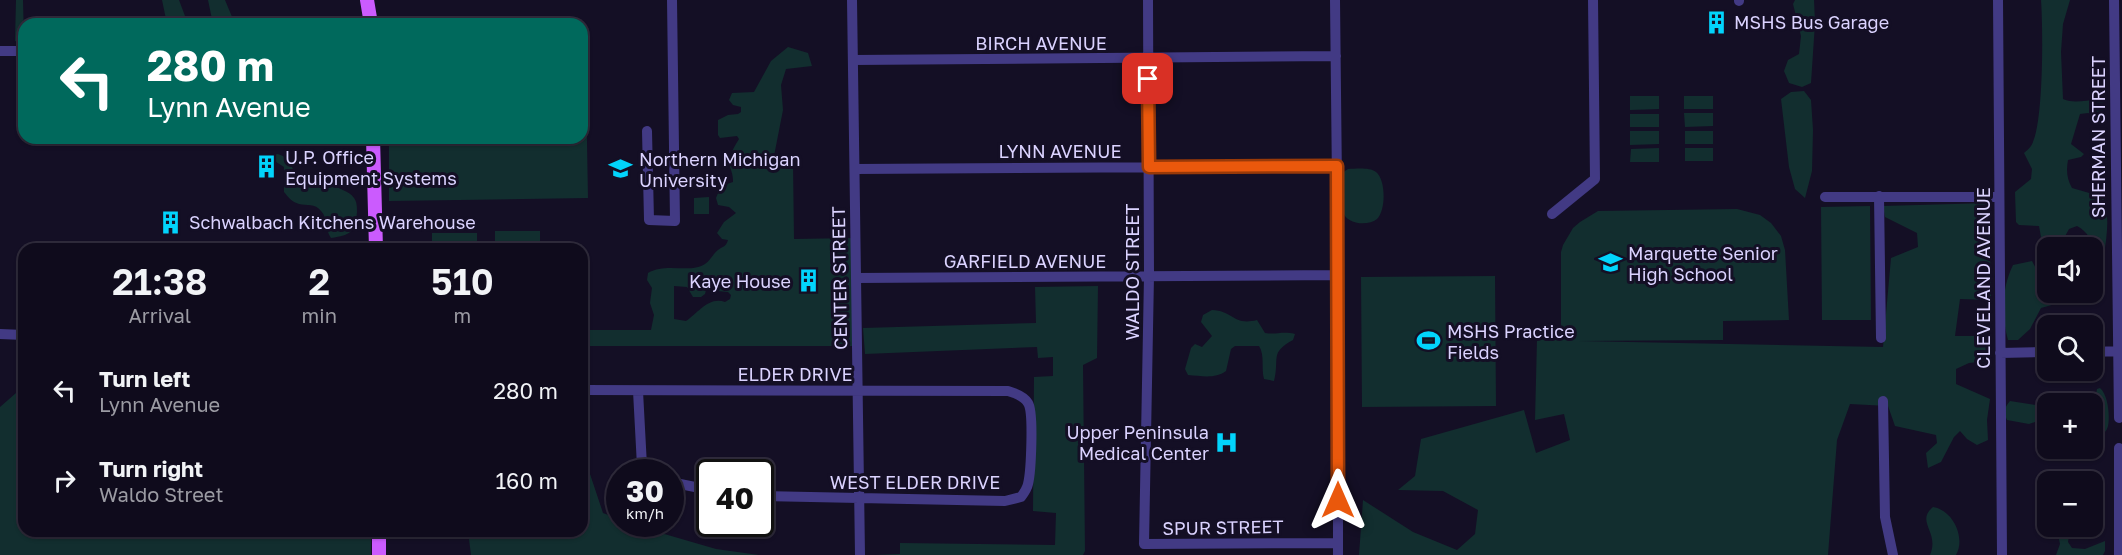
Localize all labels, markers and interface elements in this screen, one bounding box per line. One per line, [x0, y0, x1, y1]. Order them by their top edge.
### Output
building icon: MSHS Bus Garage [1703, 9, 1729, 35]
place label: MSHS Bus Garage [1734, 11, 1889, 33]
street label: BIRCH AVENUE [975, 32, 1107, 54]
text: 280 m [147, 40, 274, 90]
icon: left [48, 42, 126, 120]
pin [1122, 53, 1173, 104]
street label: SHERMAN STREET [2087, 56, 2109, 218]
icon: arrive [1131, 62, 1164, 95]
text: Lynn Avenue [147, 91, 311, 123]
street label: LYNN AVENUE [999, 140, 1121, 162]
place label: U.P. Office Equipment Systems [285, 146, 457, 189]
place label: Northern Michigan University [639, 148, 800, 191]
building icon: U.P. Office Equipment Systems [254, 154, 280, 180]
school or university icon: Northern Michigan University [608, 156, 634, 182]
street label: CLEVELAND AVENUE [1972, 187, 1994, 369]
street label: WALDO STREET [1121, 204, 1143, 340]
street label: CENTER STREET [827, 206, 851, 350]
building icon: Schwalbach Kitchens Warehouse [158, 209, 184, 235]
place label: Schwalbach Kitchens Warehouse [189, 211, 476, 233]
map controls [2037, 237, 2103, 537]
button: sound [2037, 237, 2103, 303]
place label: Marquette Senior High School [1628, 242, 1778, 285]
street label: GARFIELD AVENUE [944, 250, 1106, 272]
school or university icon: Marquette Senior High School [1597, 250, 1623, 276]
text: 21:38 [112, 260, 207, 303]
text: 2 [308, 260, 330, 303]
text: 510 [431, 260, 494, 303]
building icon: Kaye House [796, 268, 822, 294]
place label: Kaye House [689, 270, 791, 292]
text: Arrival [128, 303, 191, 327]
text: min [302, 303, 337, 327]
text: m [454, 303, 471, 327]
button: search [2037, 315, 2103, 381]
place label: MSHS Practice Fields [1447, 320, 1575, 363]
sports icon: MSHS Practice Fields [1416, 328, 1442, 354]
street label: ELDER DRIVE [737, 363, 853, 385]
text: Turn left [99, 365, 190, 392]
icon: left [48, 374, 81, 407]
text: 280 m [493, 377, 558, 404]
text: Lynn Avenue [99, 392, 220, 416]
button: + [2037, 393, 2103, 459]
place label: Upper Peninsula Medical Center [1066, 421, 1209, 464]
hospital icon: Upper Peninsula Medical Center [1214, 429, 1240, 455]
text: Turn right [99, 455, 203, 482]
speed limit sign: 40 [696, 459, 774, 537]
icon: right [48, 464, 81, 497]
text: 160 m [495, 467, 558, 494]
position arrow [1306, 468, 1370, 532]
street label: WEST ELDER DRIVE [830, 471, 1000, 493]
button: − [2037, 471, 2103, 537]
text: 30 [626, 473, 664, 509]
text: Waldo Street [99, 482, 223, 506]
text: km/h [626, 504, 664, 522]
street label: SPUR STREET [1162, 515, 1284, 539]

